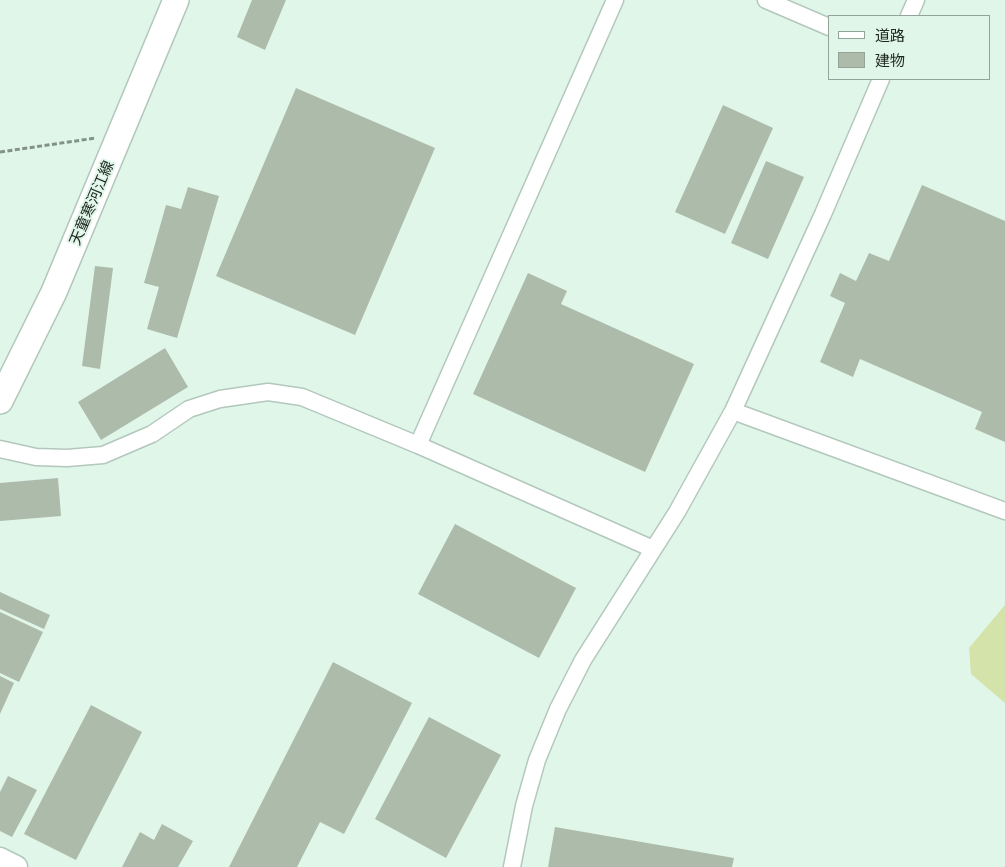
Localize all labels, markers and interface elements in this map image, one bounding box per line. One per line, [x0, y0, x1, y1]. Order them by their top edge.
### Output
legend [828, 15, 990, 80]
text: 道路 [875, 27, 905, 44]
text: 建物 [875, 52, 905, 69]
street label: 天童寒河江線 [66, 158, 118, 248]

